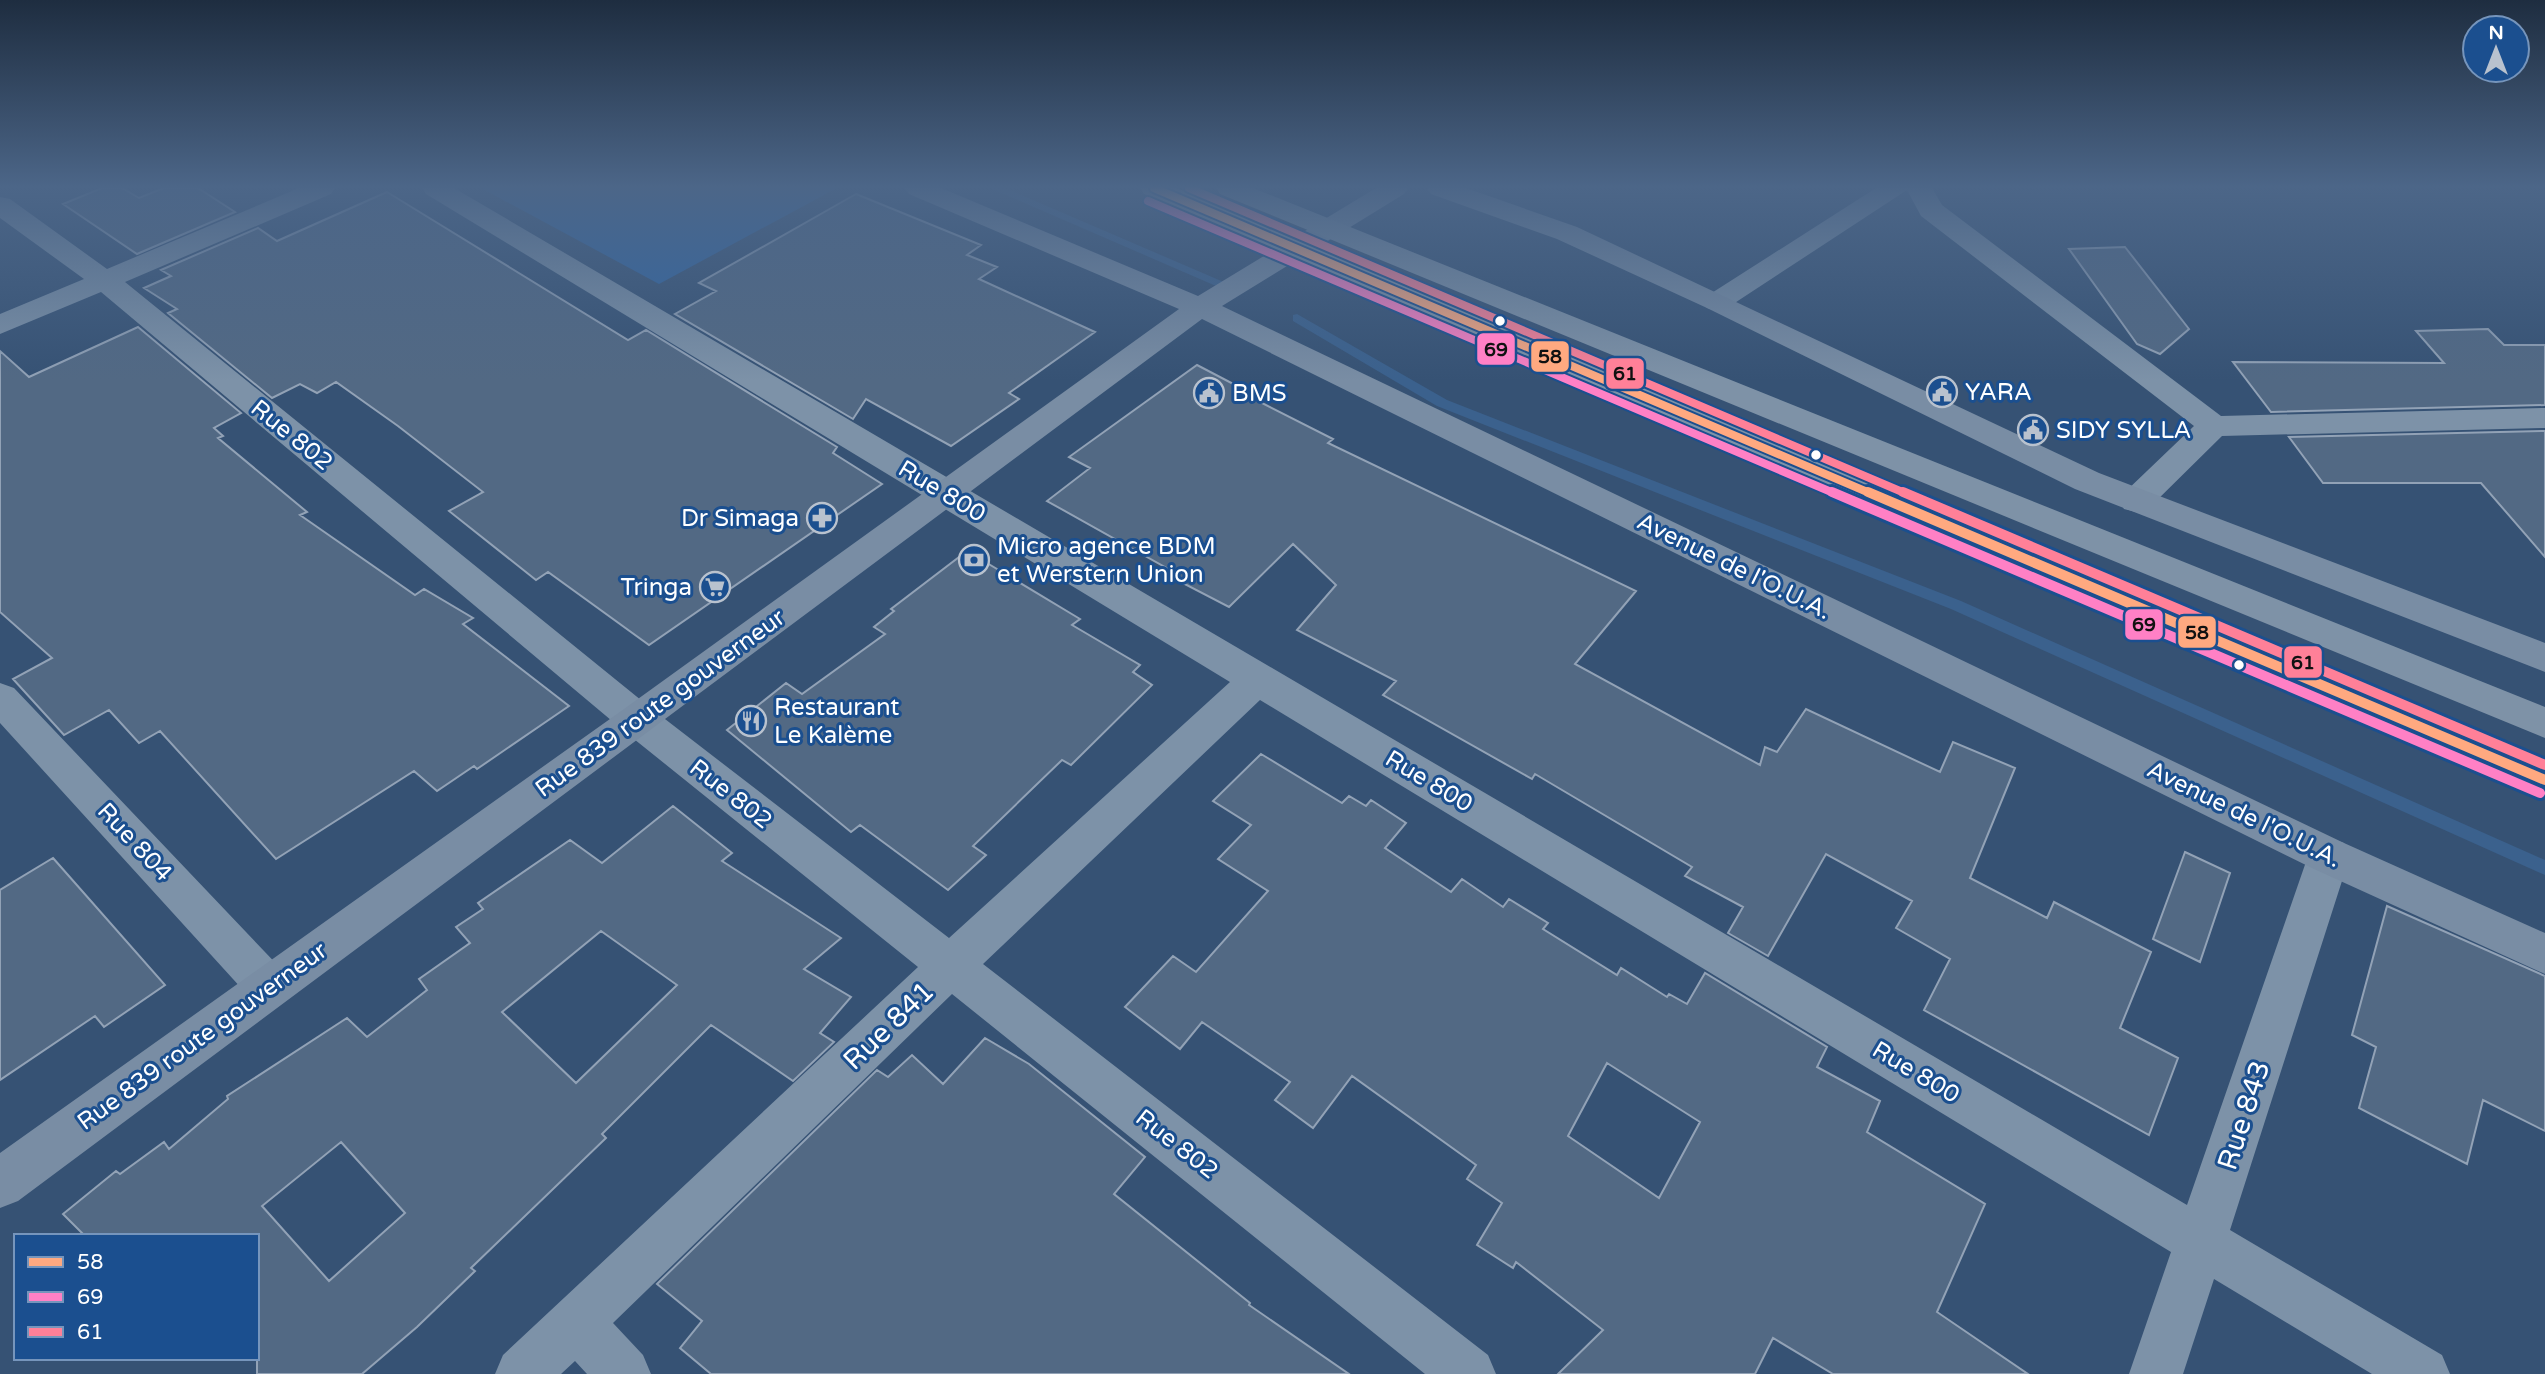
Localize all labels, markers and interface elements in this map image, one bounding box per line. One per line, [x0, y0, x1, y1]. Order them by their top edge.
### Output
north arrow [2461, 14, 2531, 84]
text: N [2488, 22, 2504, 44]
unlabelled marker [1493, 314, 1507, 328]
line badge: 69 [1476, 332, 1516, 366]
text: 69 [1484, 339, 1508, 361]
line badge: 58 [1530, 340, 1570, 373]
text: 58 [1538, 346, 1562, 368]
line badge: 61 [1605, 357, 1645, 390]
text: 61 [1613, 363, 1637, 385]
public building icon: YARA [1925, 375, 1959, 409]
public building icon: BMS [1192, 376, 1226, 410]
place label: YARA [1965, 378, 2032, 407]
place label: BMS [1232, 379, 1287, 408]
street label: Rue 802 [245, 394, 338, 477]
public building icon: SIDY SYLLA [2016, 413, 2050, 447]
place label: SIDY SYLLA [2056, 416, 2191, 445]
unlabelled marker [1809, 448, 1823, 462]
street label: Rue 800 [893, 454, 991, 529]
pharmacy icon: Dr Simaga [805, 501, 839, 535]
place label: Dr Simaga [681, 504, 799, 533]
street label: Avenue de l'O.U.A. [1632, 507, 1835, 626]
place label: Micro agence BDM et Werstern Union [997, 532, 1216, 589]
bank icon: Micro agence BDM et Werstern Union [957, 543, 991, 577]
supermarket icon: Tringa [698, 570, 732, 604]
place label: Tringa [620, 573, 692, 602]
street label: Rue 839 route gouverneur [530, 603, 791, 804]
line badge: 69 [2124, 608, 2164, 641]
text: 69 [2132, 614, 2156, 636]
line badge: 58 [2177, 615, 2217, 649]
text: 58 [2185, 622, 2209, 644]
line badge: 61 [2283, 645, 2323, 679]
text: 61 [2291, 652, 2315, 674]
unlabelled marker [2232, 658, 2246, 672]
place label: Restaurant Le Kalème [774, 693, 899, 750]
restaurant icon: Restaurant Le Kalème [734, 704, 768, 738]
street label: Rue 800 [1380, 744, 1478, 819]
street label: Rue 802 [684, 753, 778, 836]
street label: Avenue de l'O.U.A. [2142, 755, 2345, 874]
street label: Rue 804 [91, 797, 178, 888]
street label: Rue 839 route gouverneur [72, 936, 333, 1137]
street label: Rue 841 [836, 974, 941, 1077]
street label: Rue 800 [1867, 1035, 1965, 1110]
street label: Rue 843 [2210, 1056, 2278, 1174]
street label: Rue 802 [1130, 1103, 1224, 1186]
legend [14, 1234, 259, 1360]
text: 58 [77, 1250, 103, 1275]
text: 69 [77, 1285, 103, 1310]
text: 61 [77, 1320, 103, 1345]

